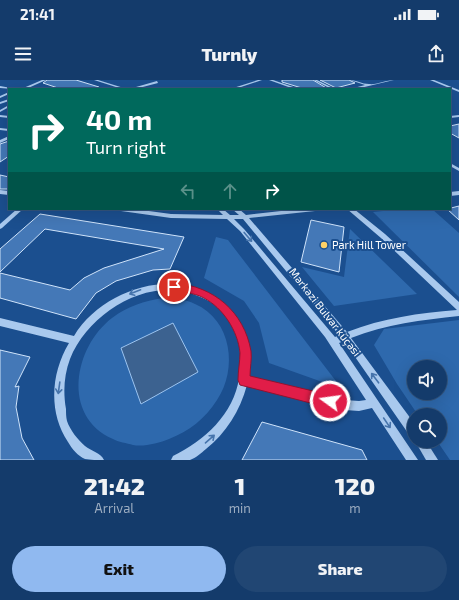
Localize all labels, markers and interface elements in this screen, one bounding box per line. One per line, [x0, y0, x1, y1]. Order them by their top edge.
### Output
text: 21:41 [20, 5, 55, 23]
icon: menu [12, 43, 34, 65]
text: Turnly [202, 43, 257, 65]
icon: share [425, 43, 447, 65]
text: 40 m [86, 102, 152, 136]
icon: right [20, 104, 72, 156]
text: Turn right [86, 136, 166, 158]
icon: left [177, 180, 199, 202]
icon: ahead [219, 180, 241, 202]
icon: right [261, 180, 283, 202]
one-way arrow [243, 231, 252, 242]
place label: Park Hill Tower [332, 238, 407, 251]
marker: Park Hill Tower [319, 240, 329, 250]
street label: Mərkəzi Bulvar küçəsi [286, 265, 364, 359]
pin [157, 270, 191, 304]
icon: arrive [163, 276, 185, 298]
one-way arrow [130, 289, 142, 297]
map controls [407, 360, 447, 448]
button: sound [407, 360, 447, 400]
one-way arrow [371, 373, 379, 384]
position arrow [309, 380, 351, 422]
one-way arrow [55, 381, 63, 394]
button: search [407, 408, 447, 448]
one-way arrow [383, 417, 391, 428]
one-way arrow [204, 434, 215, 443]
text: 21:42 [84, 471, 145, 500]
text: 1 [234, 471, 245, 500]
text: 120 [335, 471, 375, 500]
text: Arrival [95, 500, 134, 516]
text: min [229, 500, 251, 516]
text: m [349, 500, 361, 516]
button: Exit [12, 546, 226, 592]
button: Share [234, 546, 447, 592]

